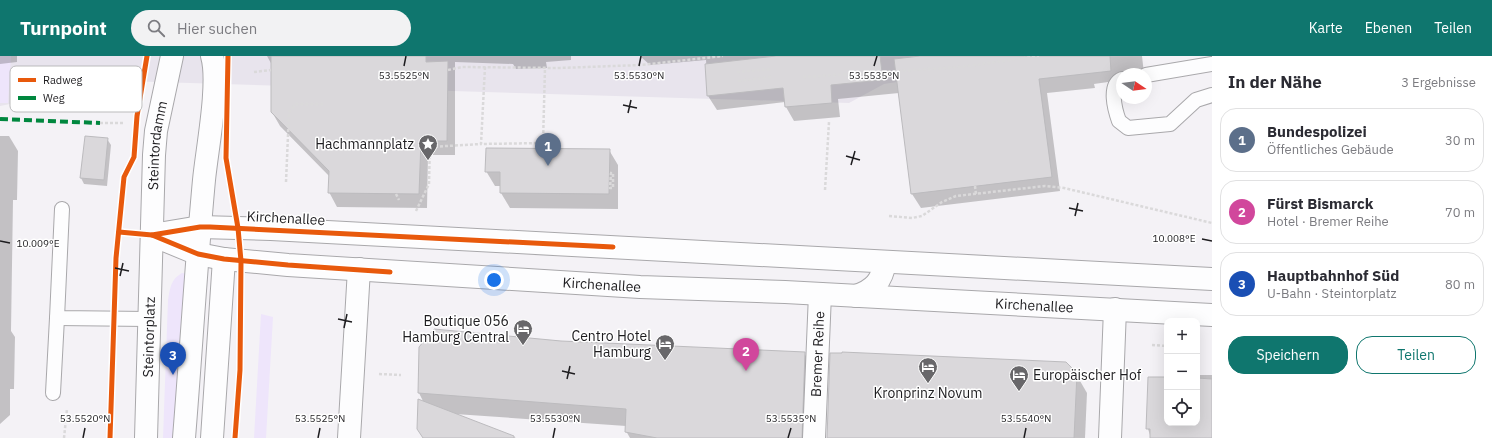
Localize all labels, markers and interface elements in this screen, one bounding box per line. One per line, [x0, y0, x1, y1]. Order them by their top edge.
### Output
search box [131, 10, 411, 46]
text: Turnpoint [20, 16, 107, 40]
icon: search [145, 17, 167, 39]
text: Hier suchen [177, 19, 257, 38]
text: Karte [1309, 19, 1343, 37]
text: Ebenen [1365, 19, 1412, 37]
text: Teilen [1434, 19, 1472, 37]
legend [10, 66, 142, 112]
north arrow [1116, 68, 1152, 104]
text: 53.5525°N [379, 69, 429, 82]
text: 53.5530°N [614, 69, 664, 82]
text: 53.5535°N [849, 69, 899, 82]
text: In der Nähe [1228, 71, 1322, 93]
text: Radweg [43, 73, 83, 87]
text: 3 Ergebnisse [1401, 74, 1476, 91]
text: Weg [43, 91, 65, 105]
street label: Steintordamm [144, 99, 171, 190]
text: Bundespolizei [1267, 122, 1367, 141]
text: 1 [1238, 132, 1246, 149]
text: 30 m [1445, 132, 1475, 149]
place icon: Hachmannplatz [417, 133, 439, 161]
pin: 1 [535, 133, 561, 166]
place label: Hachmannplatz [315, 135, 414, 153]
text: Öffentliches Gebäude [1267, 141, 1394, 158]
text: Fürst Bismarck [1267, 194, 1373, 213]
text: 2 [1238, 204, 1246, 221]
text: 70 m [1445, 204, 1475, 221]
street label: Kirchenallee [246, 207, 326, 229]
text: Hotel · Bremer Reihe [1267, 213, 1389, 230]
text: 10.008°E [1152, 232, 1196, 245]
text: 10.009°E [16, 237, 60, 250]
text: Hauptbahnhof Süd [1267, 266, 1399, 285]
your location [484, 270, 504, 290]
street label: Kirchenallee [562, 273, 642, 296]
text: 3 [1238, 276, 1246, 293]
text: 80 m [1445, 276, 1475, 293]
text: U-Bahn · Steintorplatz [1267, 285, 1397, 302]
street label: Kirchenallee [995, 294, 1074, 317]
street label: Steintorplatz [139, 296, 159, 378]
street label: Bremer Reihe [807, 310, 828, 397]
place label: Boutique 056 Hamburg Central [402, 312, 509, 346]
hotel icon: Boutique 056 Hamburg Central [512, 318, 534, 346]
map controls [1164, 318, 1200, 426]
button: + [1164, 318, 1200, 354]
place label: Centro Hotel Hamburg [571, 327, 652, 361]
hotel icon: Centro Hotel Hamburg [654, 333, 676, 361]
button: Speichern [1228, 336, 1348, 374]
button: Teilen [1356, 336, 1476, 374]
pin: 2 [733, 338, 759, 371]
pin: 3 [160, 342, 186, 375]
button: − [1164, 354, 1200, 390]
hotel icon: Kronprinz Novum [917, 356, 939, 384]
hotel icon: Europäischer Hof [1008, 364, 1030, 392]
place label: Europäischer Hof [1033, 366, 1142, 384]
place label: Kronprinz Novum [874, 384, 982, 402]
button: locate [1164, 390, 1200, 426]
text: 53.5520°N [60, 412, 110, 425]
text: 53.5525°N [295, 412, 345, 425]
text: 53.5530°N [530, 412, 580, 425]
text: 53.5535°N [766, 412, 816, 425]
text: 53.5540°N [1001, 412, 1051, 425]

